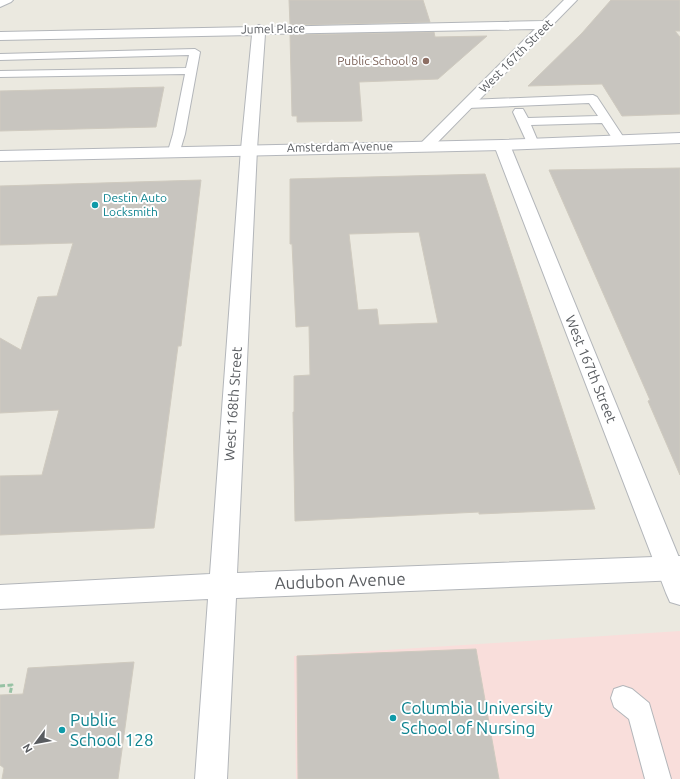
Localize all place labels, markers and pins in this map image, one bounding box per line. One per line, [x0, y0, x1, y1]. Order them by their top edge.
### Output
place label: Public School 8 [337, 54, 418, 67]
marker: Public School 8 [421, 56, 431, 66]
place label: Destin Auto Locksmith [103, 191, 167, 218]
marker: Destin Auto Locksmith [90, 200, 100, 210]
place label: Columbia University School of Nursing [401, 698, 553, 737]
place label: Public School 128 [70, 710, 154, 749]
marker: Columbia University School of Nursing [388, 713, 398, 723]
marker: Public School 128 [57, 725, 67, 735]

